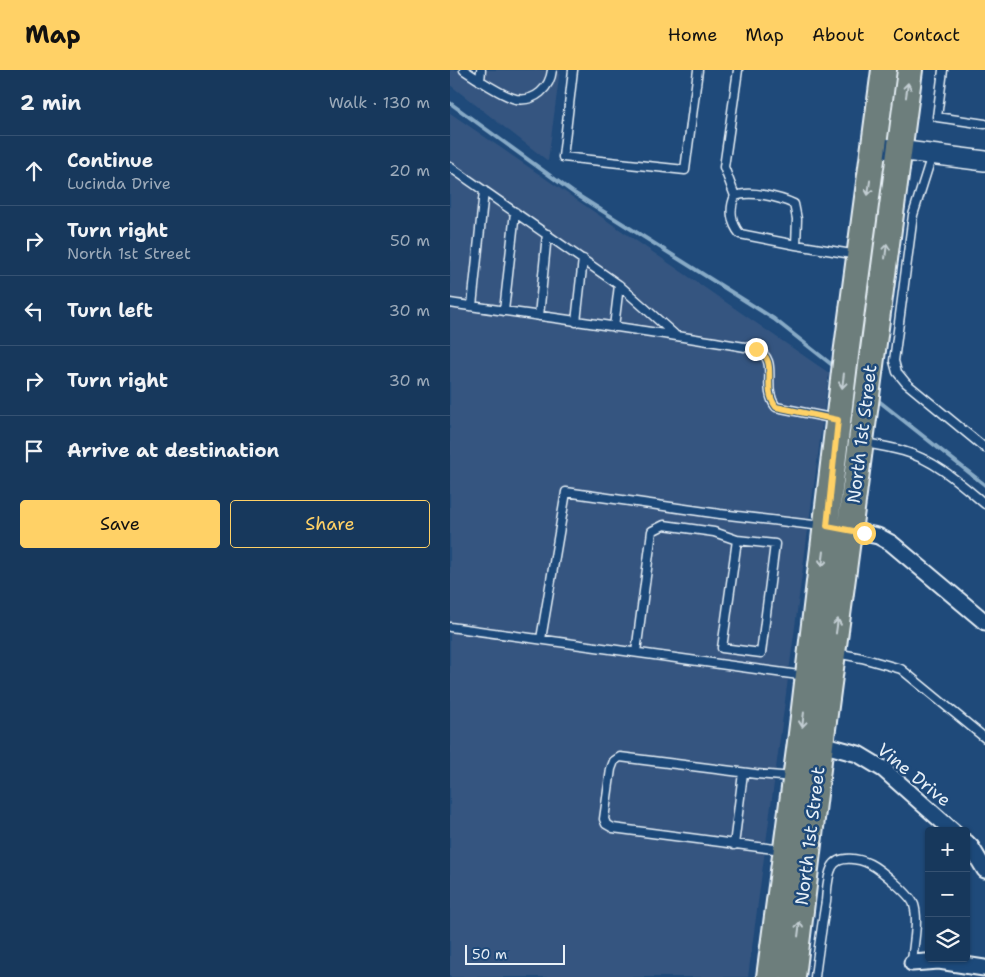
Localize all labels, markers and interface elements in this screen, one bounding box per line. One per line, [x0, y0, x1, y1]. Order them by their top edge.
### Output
text: Map [25, 19, 81, 51]
text: Home [668, 23, 717, 47]
text: Map [745, 23, 784, 47]
text: About [812, 23, 865, 47]
text: Contact [893, 23, 960, 47]
one-way arrow [902, 83, 912, 99]
text: 2 min [20, 89, 81, 117]
text: Walk · 130 m [329, 92, 430, 113]
text: Continue [67, 148, 153, 173]
icon: ahead [20, 157, 48, 185]
text: 20 m [389, 160, 430, 181]
text: Lucinda Drive [67, 173, 171, 194]
one-way arrow [864, 179, 874, 195]
text: Turn right [67, 218, 168, 243]
icon: right [20, 227, 48, 255]
text: 50 m [390, 230, 430, 251]
text: North 1st Street [67, 243, 191, 264]
one-way arrow [881, 244, 891, 260]
icon: left [20, 297, 48, 325]
text: Turn left [67, 298, 153, 323]
text: 30 m [389, 300, 430, 321]
route end [745, 338, 768, 361]
street label: North 1st Street [842, 363, 882, 505]
icon: right [20, 367, 48, 395]
text: Turn right [67, 368, 168, 393]
text: 30 m [389, 370, 430, 391]
one-way arrow [838, 372, 848, 388]
icon: arrive [20, 437, 48, 465]
text: Arrive at destination [67, 438, 279, 463]
button: Save [20, 500, 220, 548]
button: Share [230, 500, 430, 548]
route start [853, 522, 876, 545]
one-way arrow [818, 551, 828, 567]
one-way arrow [832, 618, 842, 634]
one-way arrow [798, 712, 808, 728]
street label: Vine Drive [872, 738, 956, 812]
street label: North 1st Street [790, 765, 830, 907]
map controls [925, 827, 970, 962]
button: + [925, 827, 970, 872]
button: − [925, 872, 970, 917]
button: layers [925, 917, 970, 962]
one-way arrow [794, 921, 804, 937]
scale bar [465, 942, 565, 965]
text: 50 m [472, 945, 507, 963]

